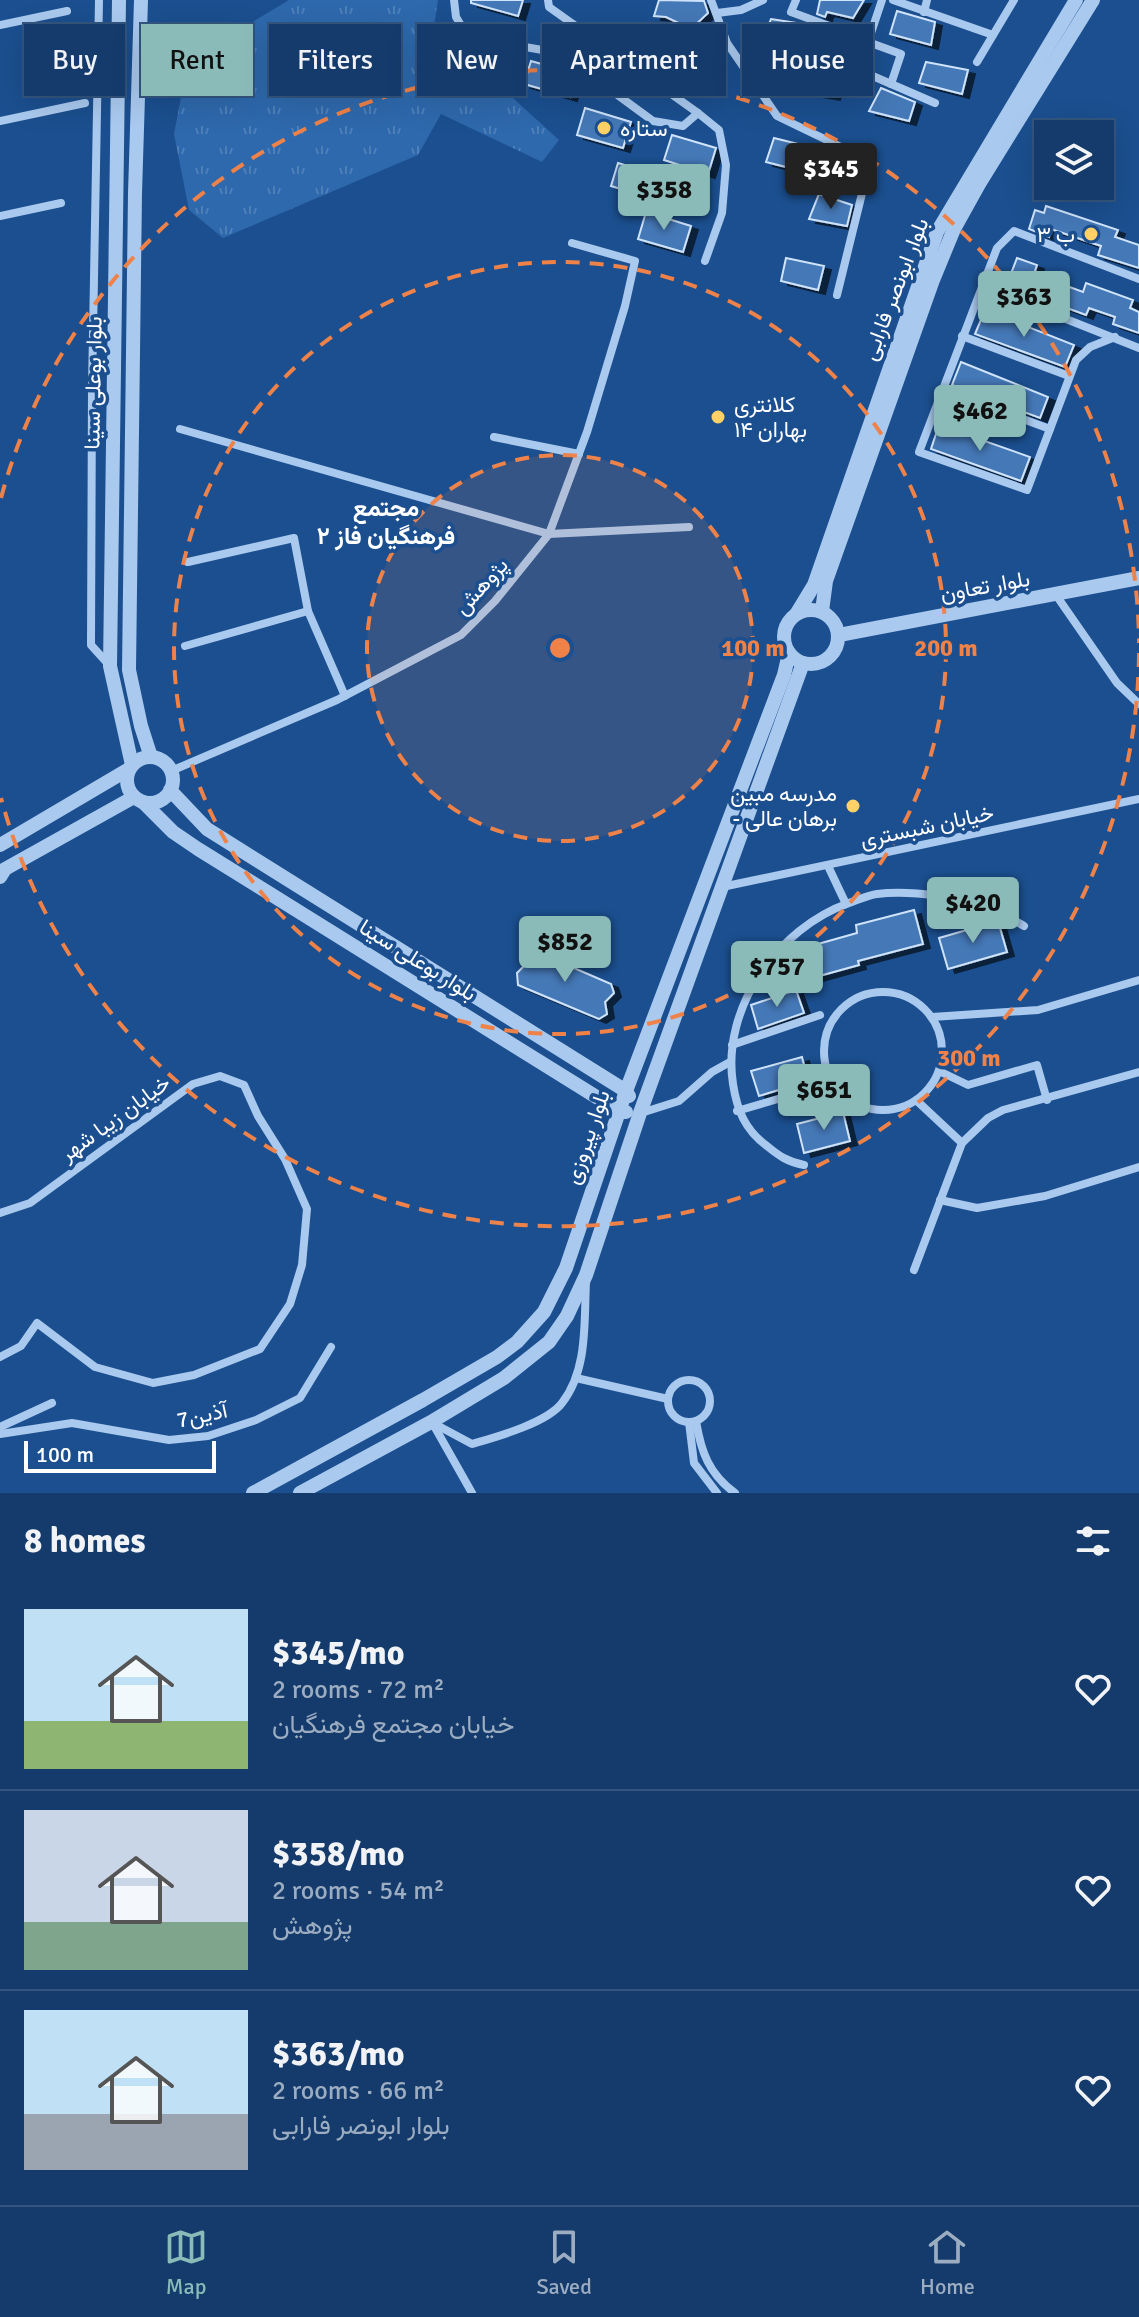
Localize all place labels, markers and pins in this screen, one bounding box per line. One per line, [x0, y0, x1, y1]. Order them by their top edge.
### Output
place label: ستاره [620, 115, 668, 142]
marker: ستاره [595, 119, 613, 137]
pin: $345 [784, 143, 878, 211]
pin: $358 [617, 164, 711, 232]
place label: ب ۳ [1036, 221, 1075, 248]
marker: ب ۳ [1082, 225, 1100, 243]
pin: $363 [977, 271, 1071, 339]
pin: $462 [933, 385, 1027, 453]
place label: کلانتری ۱۴ بهاران [734, 391, 807, 443]
marker: کلانتری ۱۴ بهاران [709, 408, 727, 426]
centre of rings [546, 634, 574, 662]
place label: مدرسه مبین - برهان عالی [730, 780, 837, 832]
marker: مدرسه مبین - برهان عالی [844, 797, 862, 815]
pin: $420 [926, 877, 1020, 945]
pin: $852 [518, 916, 612, 984]
pin: $757 [730, 941, 824, 1009]
pin: $651 [777, 1064, 871, 1132]

